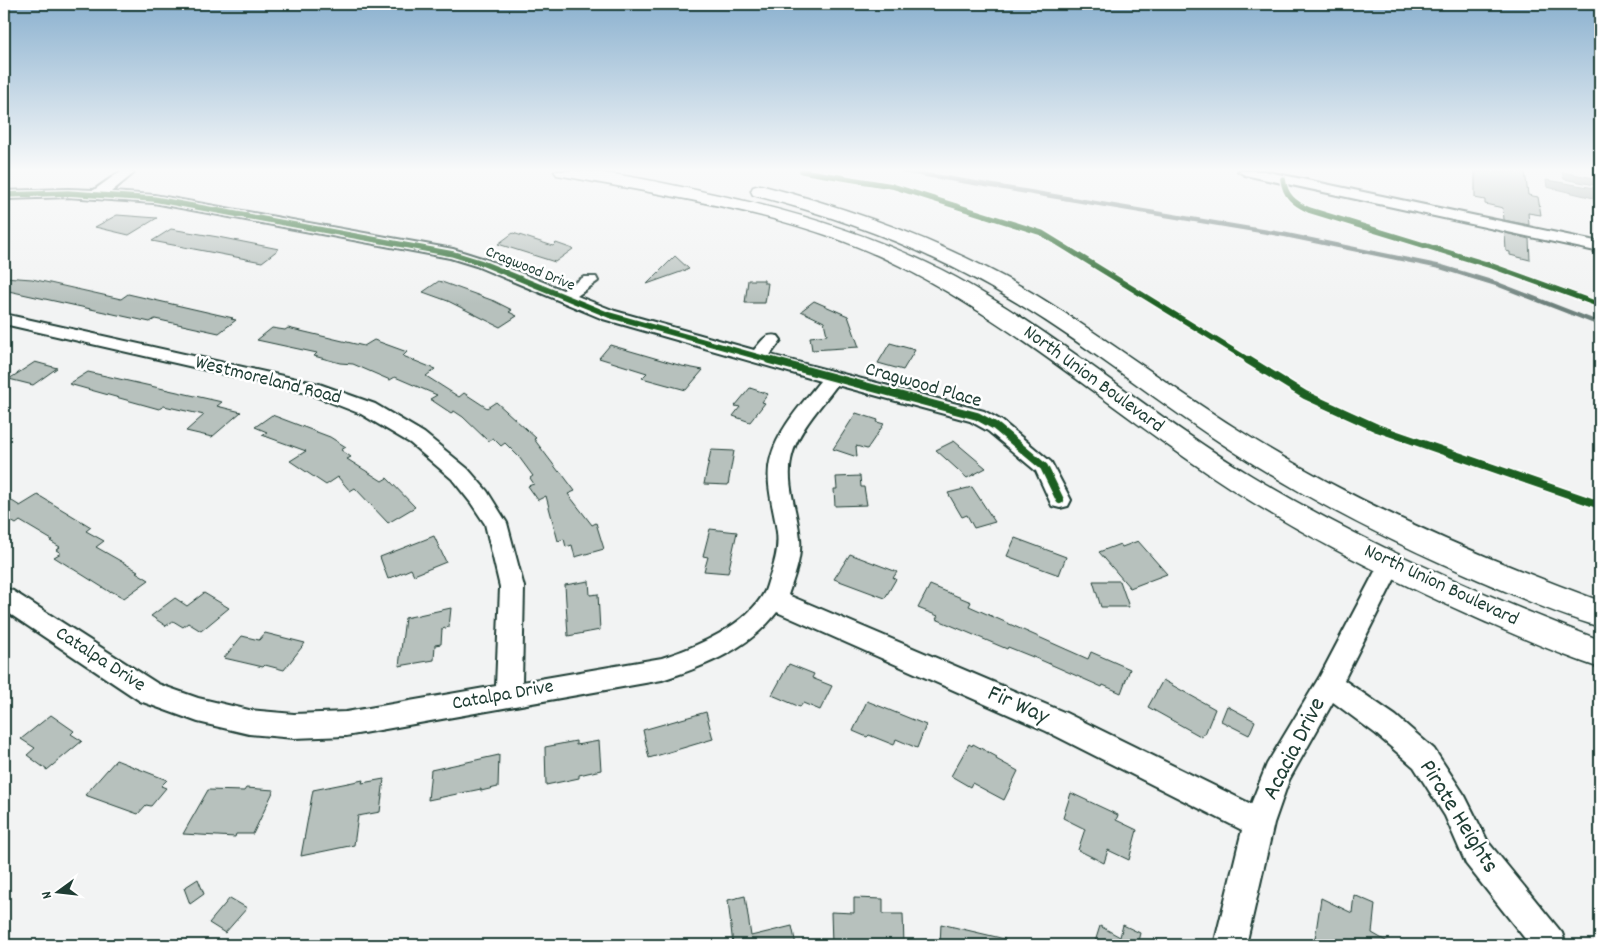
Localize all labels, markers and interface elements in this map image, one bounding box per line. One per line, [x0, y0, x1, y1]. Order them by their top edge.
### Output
street label: Cragwood Drive [482, 241, 578, 297]
street label: North Union Boulevard [1017, 319, 1169, 441]
street label: Westmoreland Road [192, 349, 344, 413]
street label: Cragwood Place [861, 356, 985, 416]
street label: North Union Boulevard [1359, 538, 1523, 634]
street label: Catalpa Drive [49, 620, 151, 700]
street label: Catalpa Drive [450, 673, 556, 719]
street label: Fir Way [982, 677, 1055, 735]
street label: Acacia Drive [1255, 692, 1335, 806]
street label: Pirate Heights [1410, 754, 1506, 880]
north arrow [32, 866, 82, 916]
text: N [37, 889, 58, 901]

